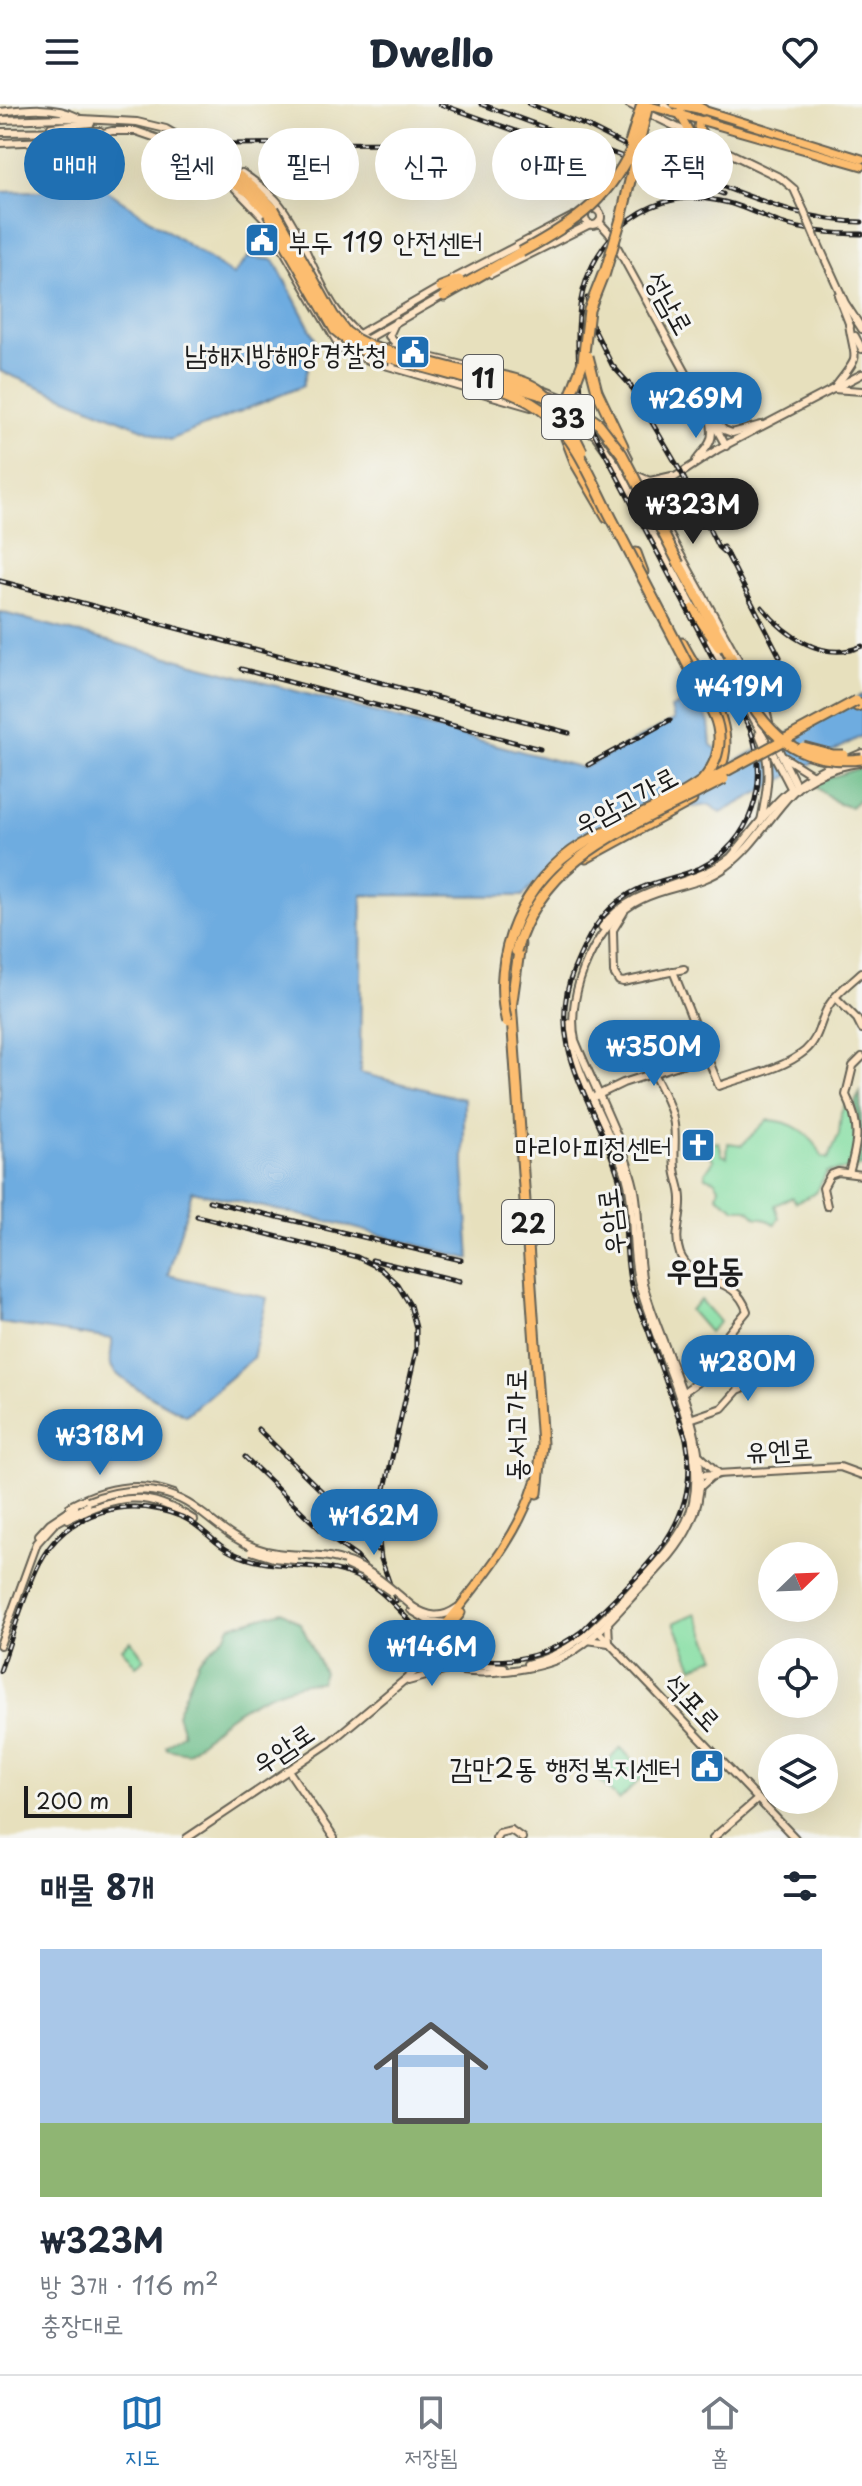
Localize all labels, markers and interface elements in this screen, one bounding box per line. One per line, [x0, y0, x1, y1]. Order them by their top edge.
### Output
text: Dwello [369, 25, 493, 79]
icon: menu [40, 30, 84, 74]
icon: heart [778, 30, 822, 74]
chip: 매매 [24, 128, 125, 200]
chip: 월세 [141, 128, 242, 200]
chip: 필터 [258, 128, 359, 200]
chip: 신규 [375, 128, 476, 200]
chip: 아파트 [492, 128, 616, 200]
chip: 주택 [632, 128, 733, 200]
place label: 부두 119 안전센터 [288, 219, 483, 262]
public building icon: 부두 119 안전센터 [243, 221, 281, 259]
street label: 성남로 [636, 262, 706, 342]
place label: 남해지방해양경찰청 [184, 331, 387, 374]
public building icon: 남해지방해양경찰청 [394, 333, 432, 371]
road number: 11 [463, 355, 503, 399]
pin: ₩269M [640, 372, 752, 440]
text: ₩269M [649, 378, 743, 417]
road number: 33 [542, 395, 594, 439]
pin: ₩323M [637, 478, 749, 546]
text: ₩323M [646, 484, 740, 523]
pin: ₩419M [683, 660, 795, 728]
text: ₩419M [694, 666, 784, 705]
street label: 우암고가로 [565, 754, 685, 844]
pin: ₩350M [598, 1020, 710, 1088]
text: ₩350M [606, 1026, 702, 1065]
place label: 마리아피정센터 [514, 1124, 672, 1167]
church icon: 마리아피정센터 [679, 1126, 717, 1164]
street label: 우암로 [584, 1186, 634, 1258]
road number: 22 [502, 1200, 554, 1244]
district label: 우암동 [666, 1244, 744, 1292]
pin: ₩280M [692, 1335, 804, 1403]
text: ₩280M [699, 1341, 797, 1380]
street label: 동서고가로 [493, 1369, 536, 1481]
pin: ₩318M [44, 1409, 156, 1477]
text: ₩318M [56, 1415, 144, 1454]
street label: 유엔로 [744, 1425, 814, 1471]
pin: ₩162M [318, 1489, 430, 1557]
text: ₩162M [329, 1495, 419, 1534]
north arrow [758, 1542, 838, 1622]
map controls [758, 1542, 838, 1814]
pin: ₩146M [376, 1620, 488, 1688]
text: ₩146M [387, 1626, 477, 1665]
button: locate [758, 1638, 838, 1718]
street label: 석포로 [655, 1662, 733, 1740]
street label: 우암로 [242, 1710, 322, 1784]
button: layers [758, 1734, 838, 1814]
place label: 감만2동 행정복지센터 [449, 1745, 681, 1788]
public building icon: 감만2동 행정복지센터 [688, 1747, 726, 1785]
scale bar [24, 1782, 132, 1818]
text: 200 m [36, 1783, 109, 1816]
text: 매물 8개 [40, 1860, 154, 1912]
icon: filters [778, 1864, 822, 1908]
icon: home [359, 2001, 503, 2145]
text: ₩323M [40, 2213, 164, 2265]
text: 방 3개 · 116 m² [40, 2265, 219, 2304]
text: 충장대로 [40, 2304, 124, 2343]
tab: 지도 [120, 2391, 164, 2472]
tab: 저장됨 [404, 2391, 458, 2472]
tab: 홈 [698, 2391, 742, 2472]

